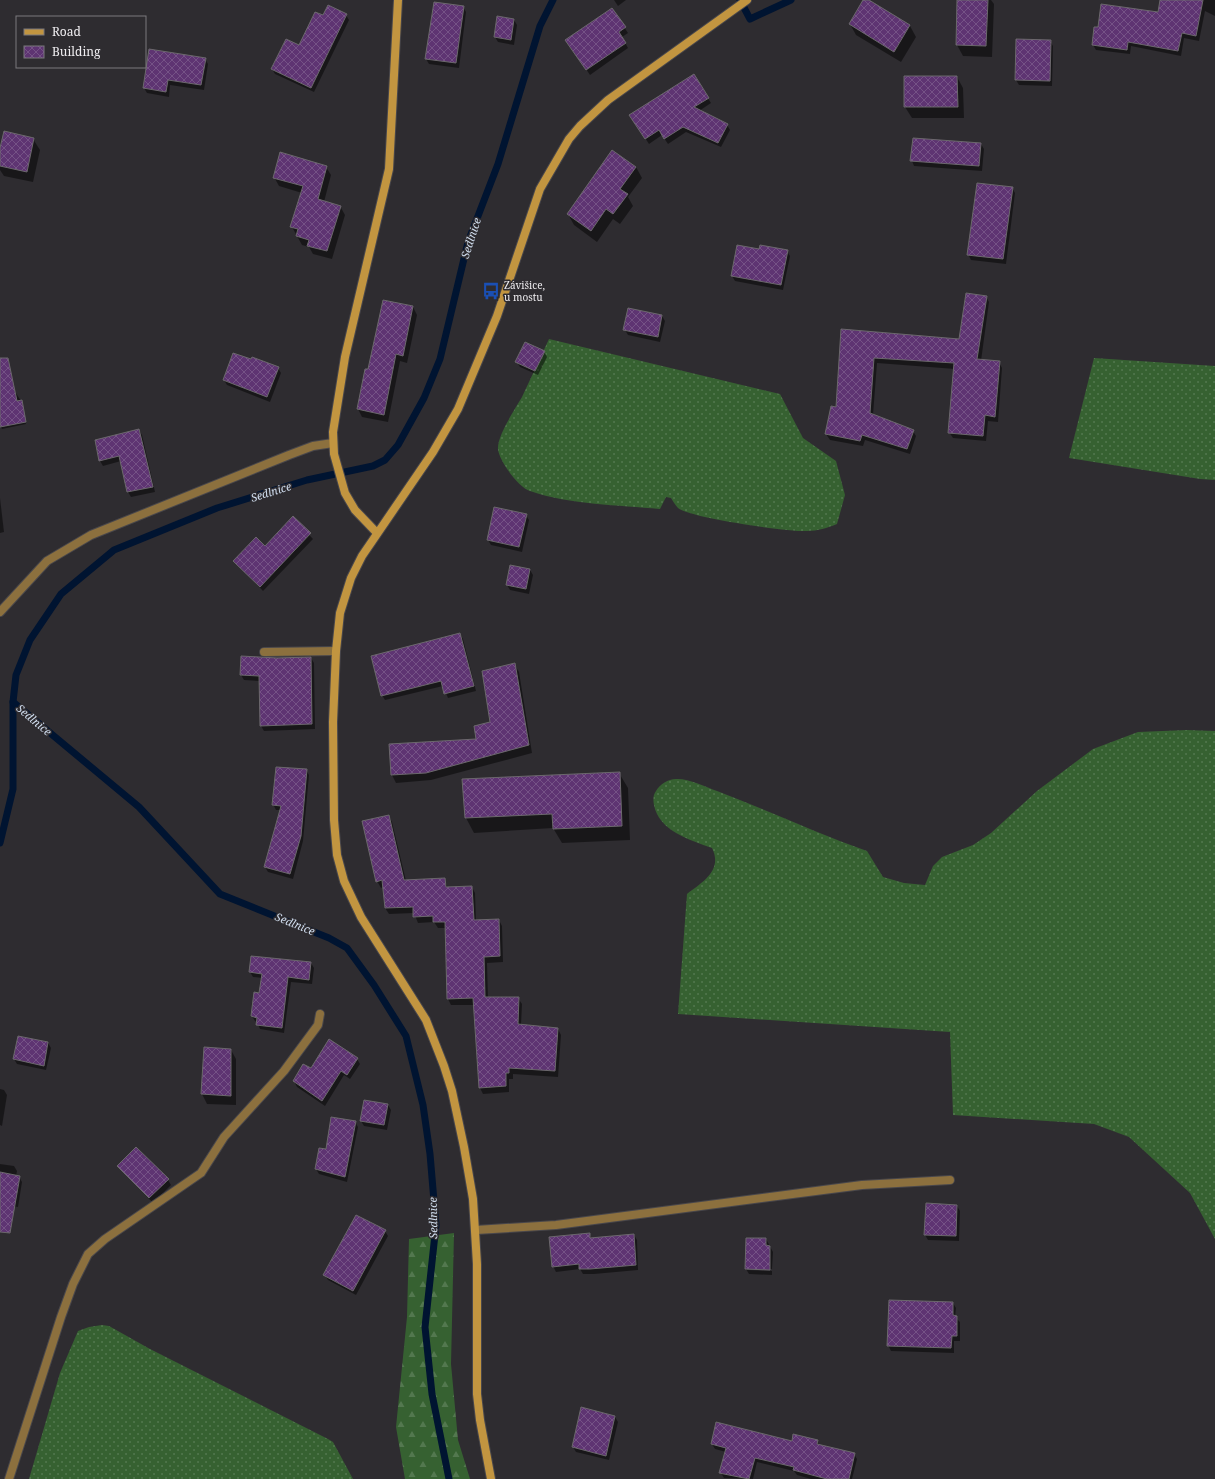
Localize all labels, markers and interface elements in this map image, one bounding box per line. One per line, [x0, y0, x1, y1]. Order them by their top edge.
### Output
legend [16, 16, 146, 68]
text: Road [52, 23, 82, 40]
text: Building [52, 43, 101, 60]
water label: Sedlnice [457, 215, 484, 260]
place label: Závišice, u mostu [504, 278, 545, 304]
bus stop icon: Závišice, u mostu [481, 281, 501, 301]
water label: Sedlnice [249, 478, 294, 505]
water label: Sedlnice [13, 700, 56, 739]
water label: Sedlnice [273, 909, 318, 939]
water label: Sedlnice [425, 1196, 440, 1239]

